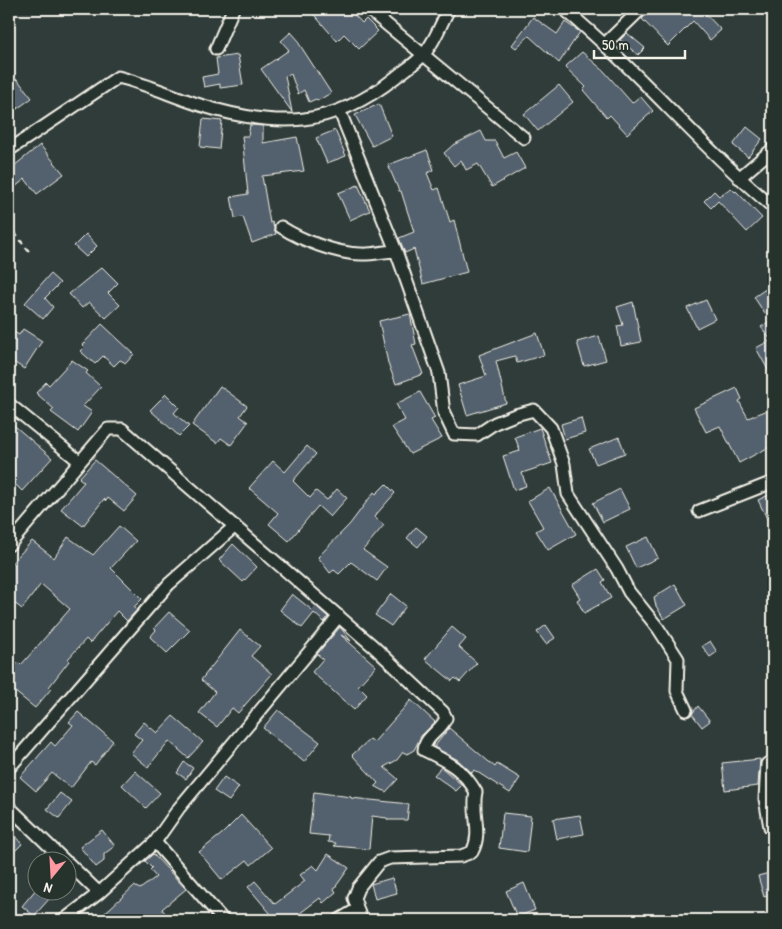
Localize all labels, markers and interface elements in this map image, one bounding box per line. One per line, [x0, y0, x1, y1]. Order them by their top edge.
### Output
scale bar [594, 28, 686, 60]
text: 50 m [602, 34, 629, 55]
north arrow [28, 852, 78, 902]
text: N [41, 878, 54, 899]

